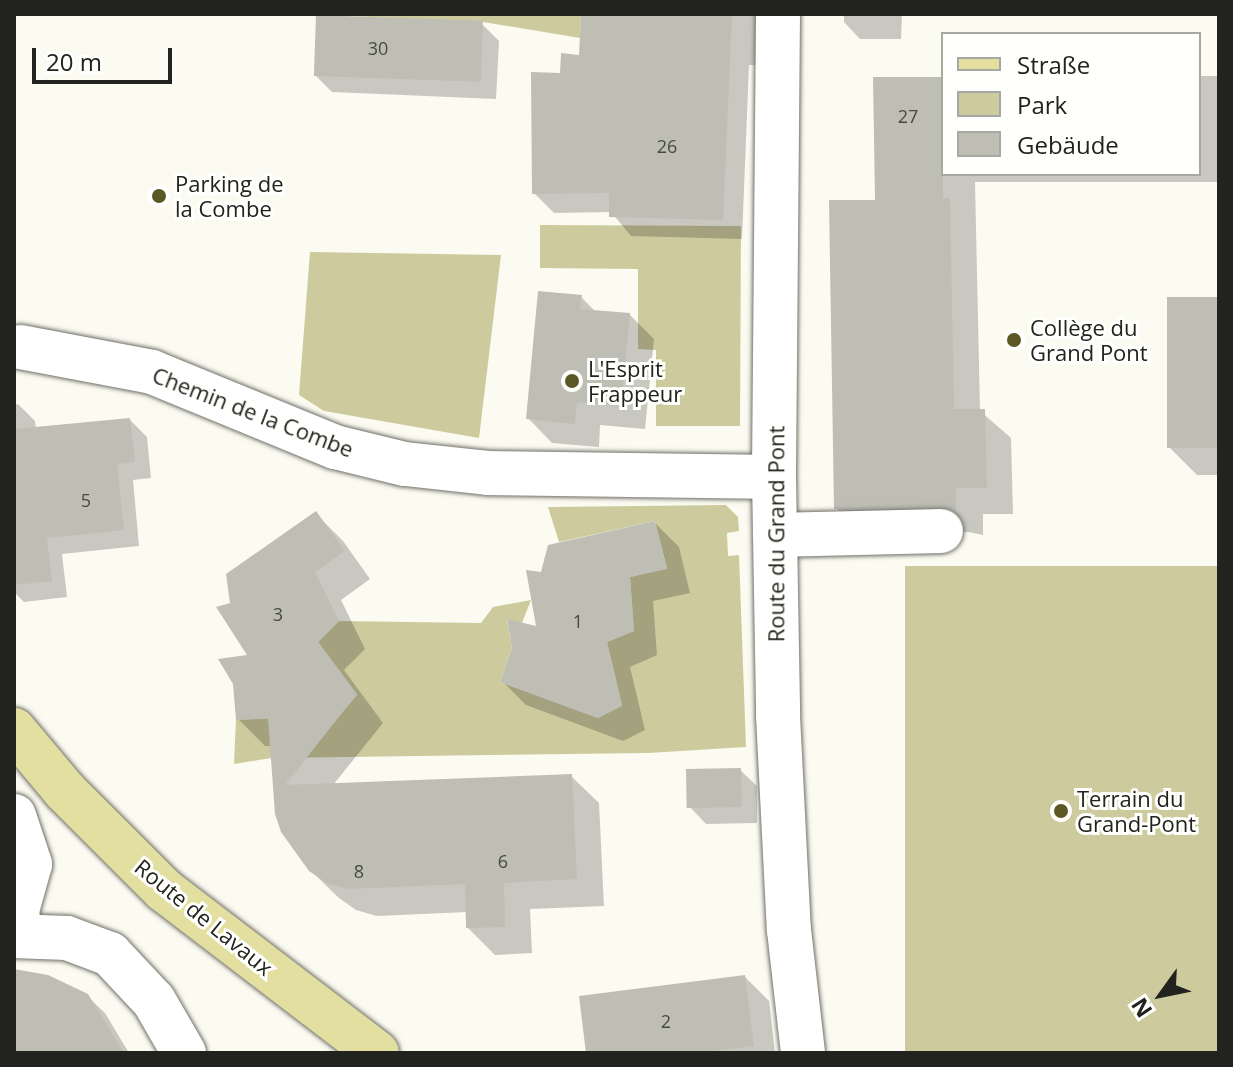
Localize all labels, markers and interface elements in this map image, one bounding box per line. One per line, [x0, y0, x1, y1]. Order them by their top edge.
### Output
scale bar [36, 32, 176, 82]
legend [941, 32, 1201, 176]
house number: 30 [368, 37, 388, 59]
text: 20 m [46, 45, 102, 78]
text: Straße [1017, 48, 1090, 81]
text: Park [1017, 88, 1067, 121]
house number: 27 [898, 105, 918, 127]
text: Gebäude [1017, 128, 1119, 161]
house number: 26 [657, 135, 677, 157]
place label: Parking de la Combe [175, 170, 284, 222]
marker: Parking de la Combe [150, 187, 168, 205]
place label: Collège du Grand Pont [1030, 314, 1148, 366]
marker: Collège du Grand Pont [1005, 331, 1023, 349]
place label: L'Esprit Frappeur [588, 355, 682, 406]
street label: Chemin de la Combe [149, 361, 357, 463]
marker: L'Esprit Frappeur [563, 372, 581, 390]
street label: Route du Grand Pont [763, 426, 789, 642]
house number: 5 [81, 489, 91, 511]
house number: 3 [273, 603, 283, 625]
house number: 1 [573, 610, 583, 632]
place label: Terrain du Grand-Pont [1077, 785, 1196, 836]
marker: Terrain du Grand-Pont [1052, 802, 1070, 820]
house number: 6 [498, 850, 508, 872]
street label: Route de Lavaux [130, 853, 278, 981]
house number: 8 [354, 860, 364, 882]
north arrow [1121, 955, 1201, 1035]
text: N [1123, 992, 1158, 1024]
house number: 2 [661, 1010, 671, 1032]

